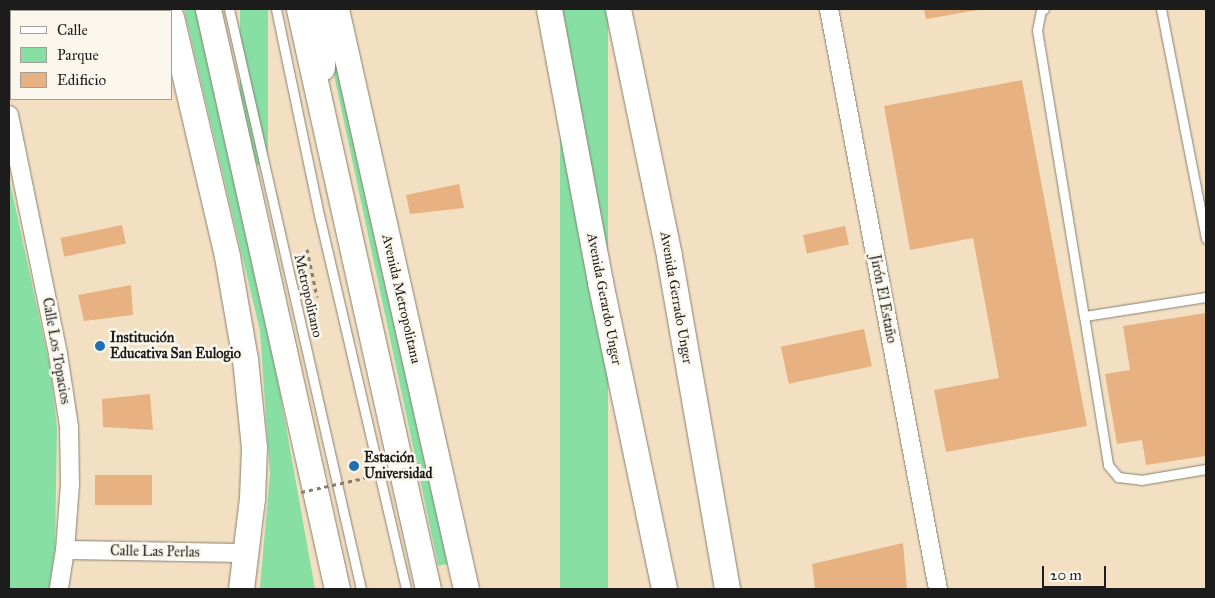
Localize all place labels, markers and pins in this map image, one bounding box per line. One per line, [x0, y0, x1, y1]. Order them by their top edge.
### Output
place label: Institución Educativa San Eulogio [110, 330, 241, 362]
marker: Institución Educativa San Eulogio [94, 340, 106, 352]
place label: Estación Universidad [364, 450, 432, 482]
marker: Estación Universidad [348, 460, 360, 472]

